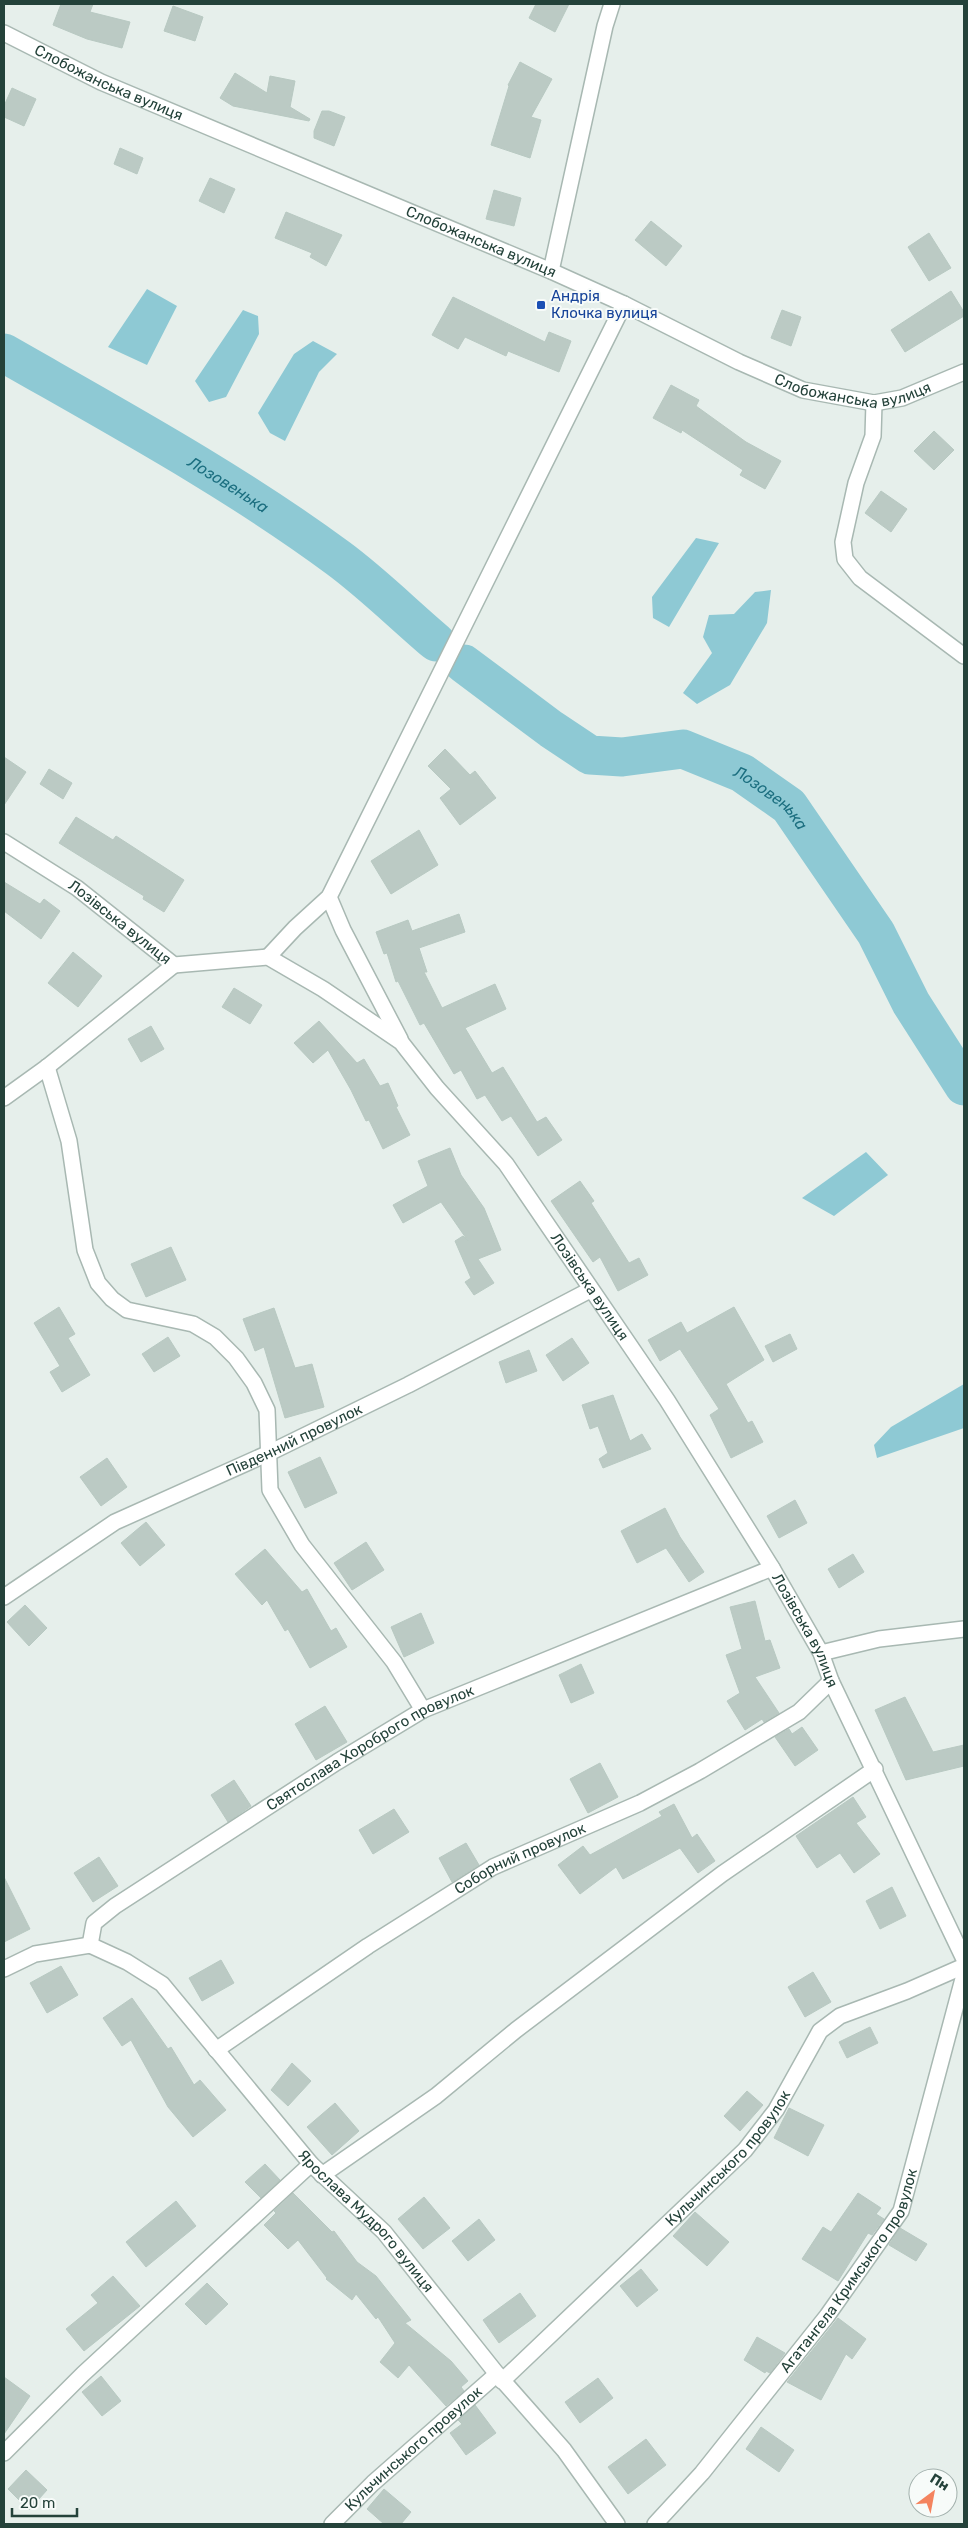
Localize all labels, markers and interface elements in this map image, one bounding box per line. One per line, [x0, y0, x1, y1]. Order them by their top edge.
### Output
street label: Слобожанська вулиця [31, 41, 186, 124]
street label: Слобожанська вулиця [403, 202, 559, 281]
place label: Андрія Клочка вулиця [551, 287, 658, 322]
marker: Андрія Клочка вулиця [535, 299, 547, 311]
street label: Слобожанська вулиця [772, 370, 934, 413]
water label: Лозовенька [184, 451, 272, 517]
water label: Лозовенька [731, 761, 812, 833]
street label: Лозівська вулиця [65, 876, 175, 968]
street label: Лозівська вулиця [547, 1229, 633, 1344]
street label: Південний провулок [223, 1400, 365, 1480]
street label: Лозівська вулиця [768, 1570, 842, 1690]
street label: Святослава Хороброго провулок [263, 1681, 477, 1815]
street label: Соборний провулок [451, 1819, 588, 1898]
street label: Кульчинського провулок [662, 2087, 794, 2230]
street label: Ярослава Мудрого вулиця [294, 2146, 437, 2296]
street label: Агатангела Кримського провулок [776, 2167, 921, 2376]
street label: Кульчинського провулок [341, 2382, 486, 2515]
north arrow [908, 2468, 958, 2518]
text: Пн [927, 2470, 952, 2495]
scale bar [12, 2486, 78, 2518]
text: 20 m [20, 2494, 55, 2512]

